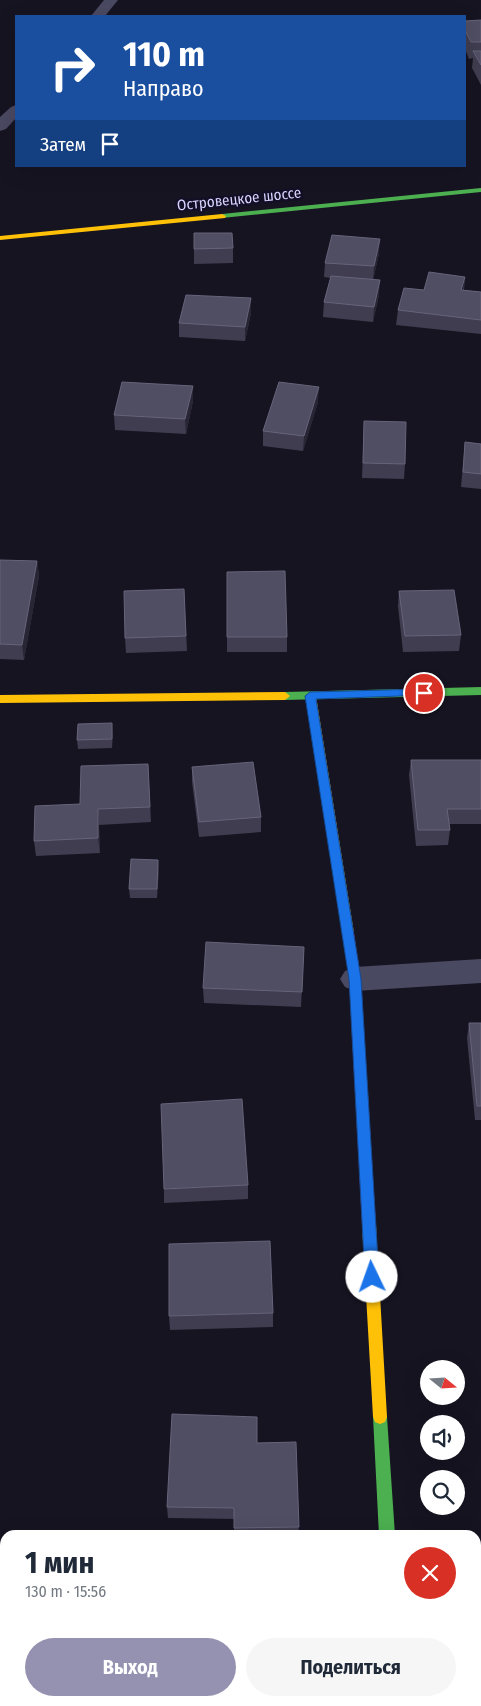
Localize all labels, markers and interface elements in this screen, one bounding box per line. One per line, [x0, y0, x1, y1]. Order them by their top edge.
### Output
text: 110 m [123, 33, 205, 75]
icon: right [40, 35, 105, 100]
text: Направо [123, 75, 204, 102]
icon: arrive [96, 130, 124, 158]
text: Затем [40, 133, 86, 156]
street label: Островецкое шоссе [176, 184, 302, 214]
pin [403, 672, 445, 714]
icon: arrive [410, 679, 438, 707]
position arrow [345, 1250, 397, 1302]
north arrow [420, 1360, 465, 1405]
map controls [420, 1360, 465, 1515]
button: sound [420, 1415, 465, 1460]
button: search [420, 1470, 465, 1515]
text: 1 мин [25, 1545, 94, 1581]
button: close [404, 1547, 456, 1599]
text: 130 m · 15:56 [25, 1582, 106, 1601]
button: Выход [25, 1638, 236, 1696]
button: Поделиться [246, 1638, 456, 1696]

